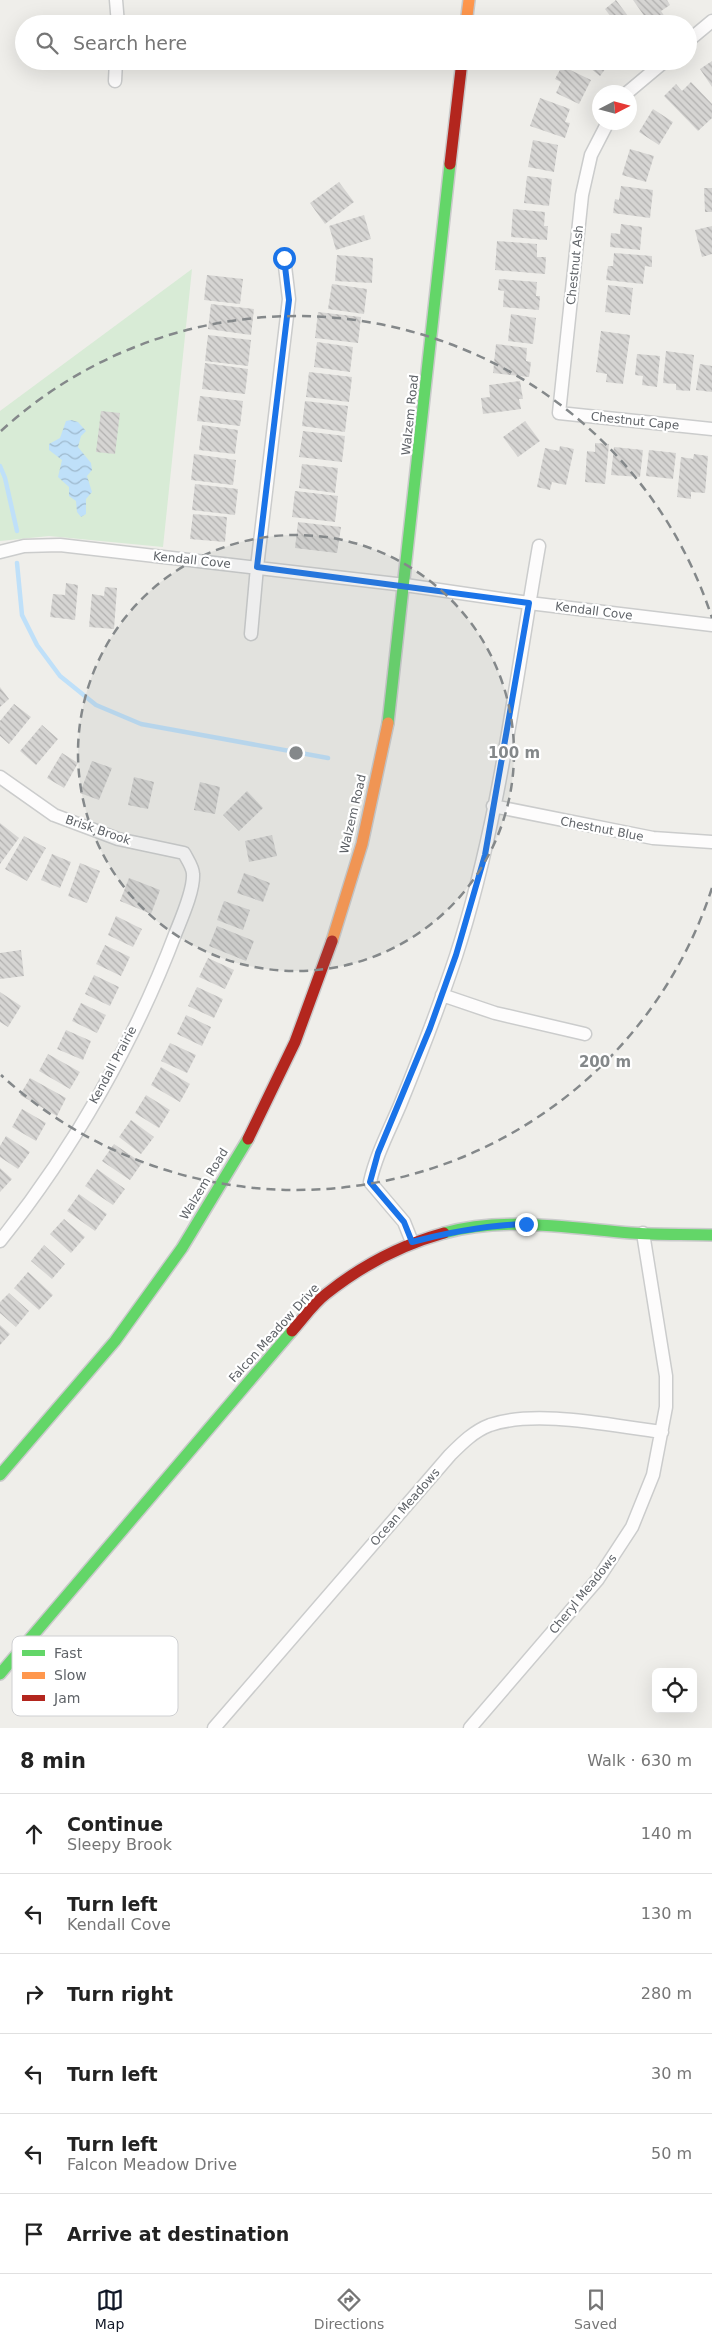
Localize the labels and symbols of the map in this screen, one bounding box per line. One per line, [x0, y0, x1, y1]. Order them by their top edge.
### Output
north arrow [592, 85, 637, 130]
street label: Chestnut Ash [564, 224, 586, 306]
route start [273, 247, 296, 270]
street label: Walzem Road [399, 374, 421, 456]
street label: Chestnut Cape [590, 409, 680, 433]
street label: Kendall Cove [153, 549, 231, 571]
street label: Kendall Cove [554, 599, 634, 623]
centre of rings [287, 744, 305, 762]
text: 100 m [488, 744, 540, 762]
street label: Walzem Road [337, 773, 369, 855]
street label: Brisk Brook [64, 812, 132, 848]
street label: Chestnut Blue [559, 814, 645, 844]
street label: Kendall Prairie [87, 1024, 139, 1106]
text: 200 m [579, 1053, 631, 1071]
street label: Walzem Road [177, 1146, 231, 1222]
route end [515, 1213, 538, 1236]
street label: Falcon Meadow Drive [226, 1281, 322, 1385]
street label: Ocean Meadows [367, 1465, 443, 1549]
street label: Cheryl Meadows [547, 1551, 619, 1637]
legend [12, 1636, 178, 1716]
text: Fast [54, 1645, 83, 1661]
text: Slow [54, 1667, 87, 1683]
text: Jam [53, 1690, 80, 1706]

